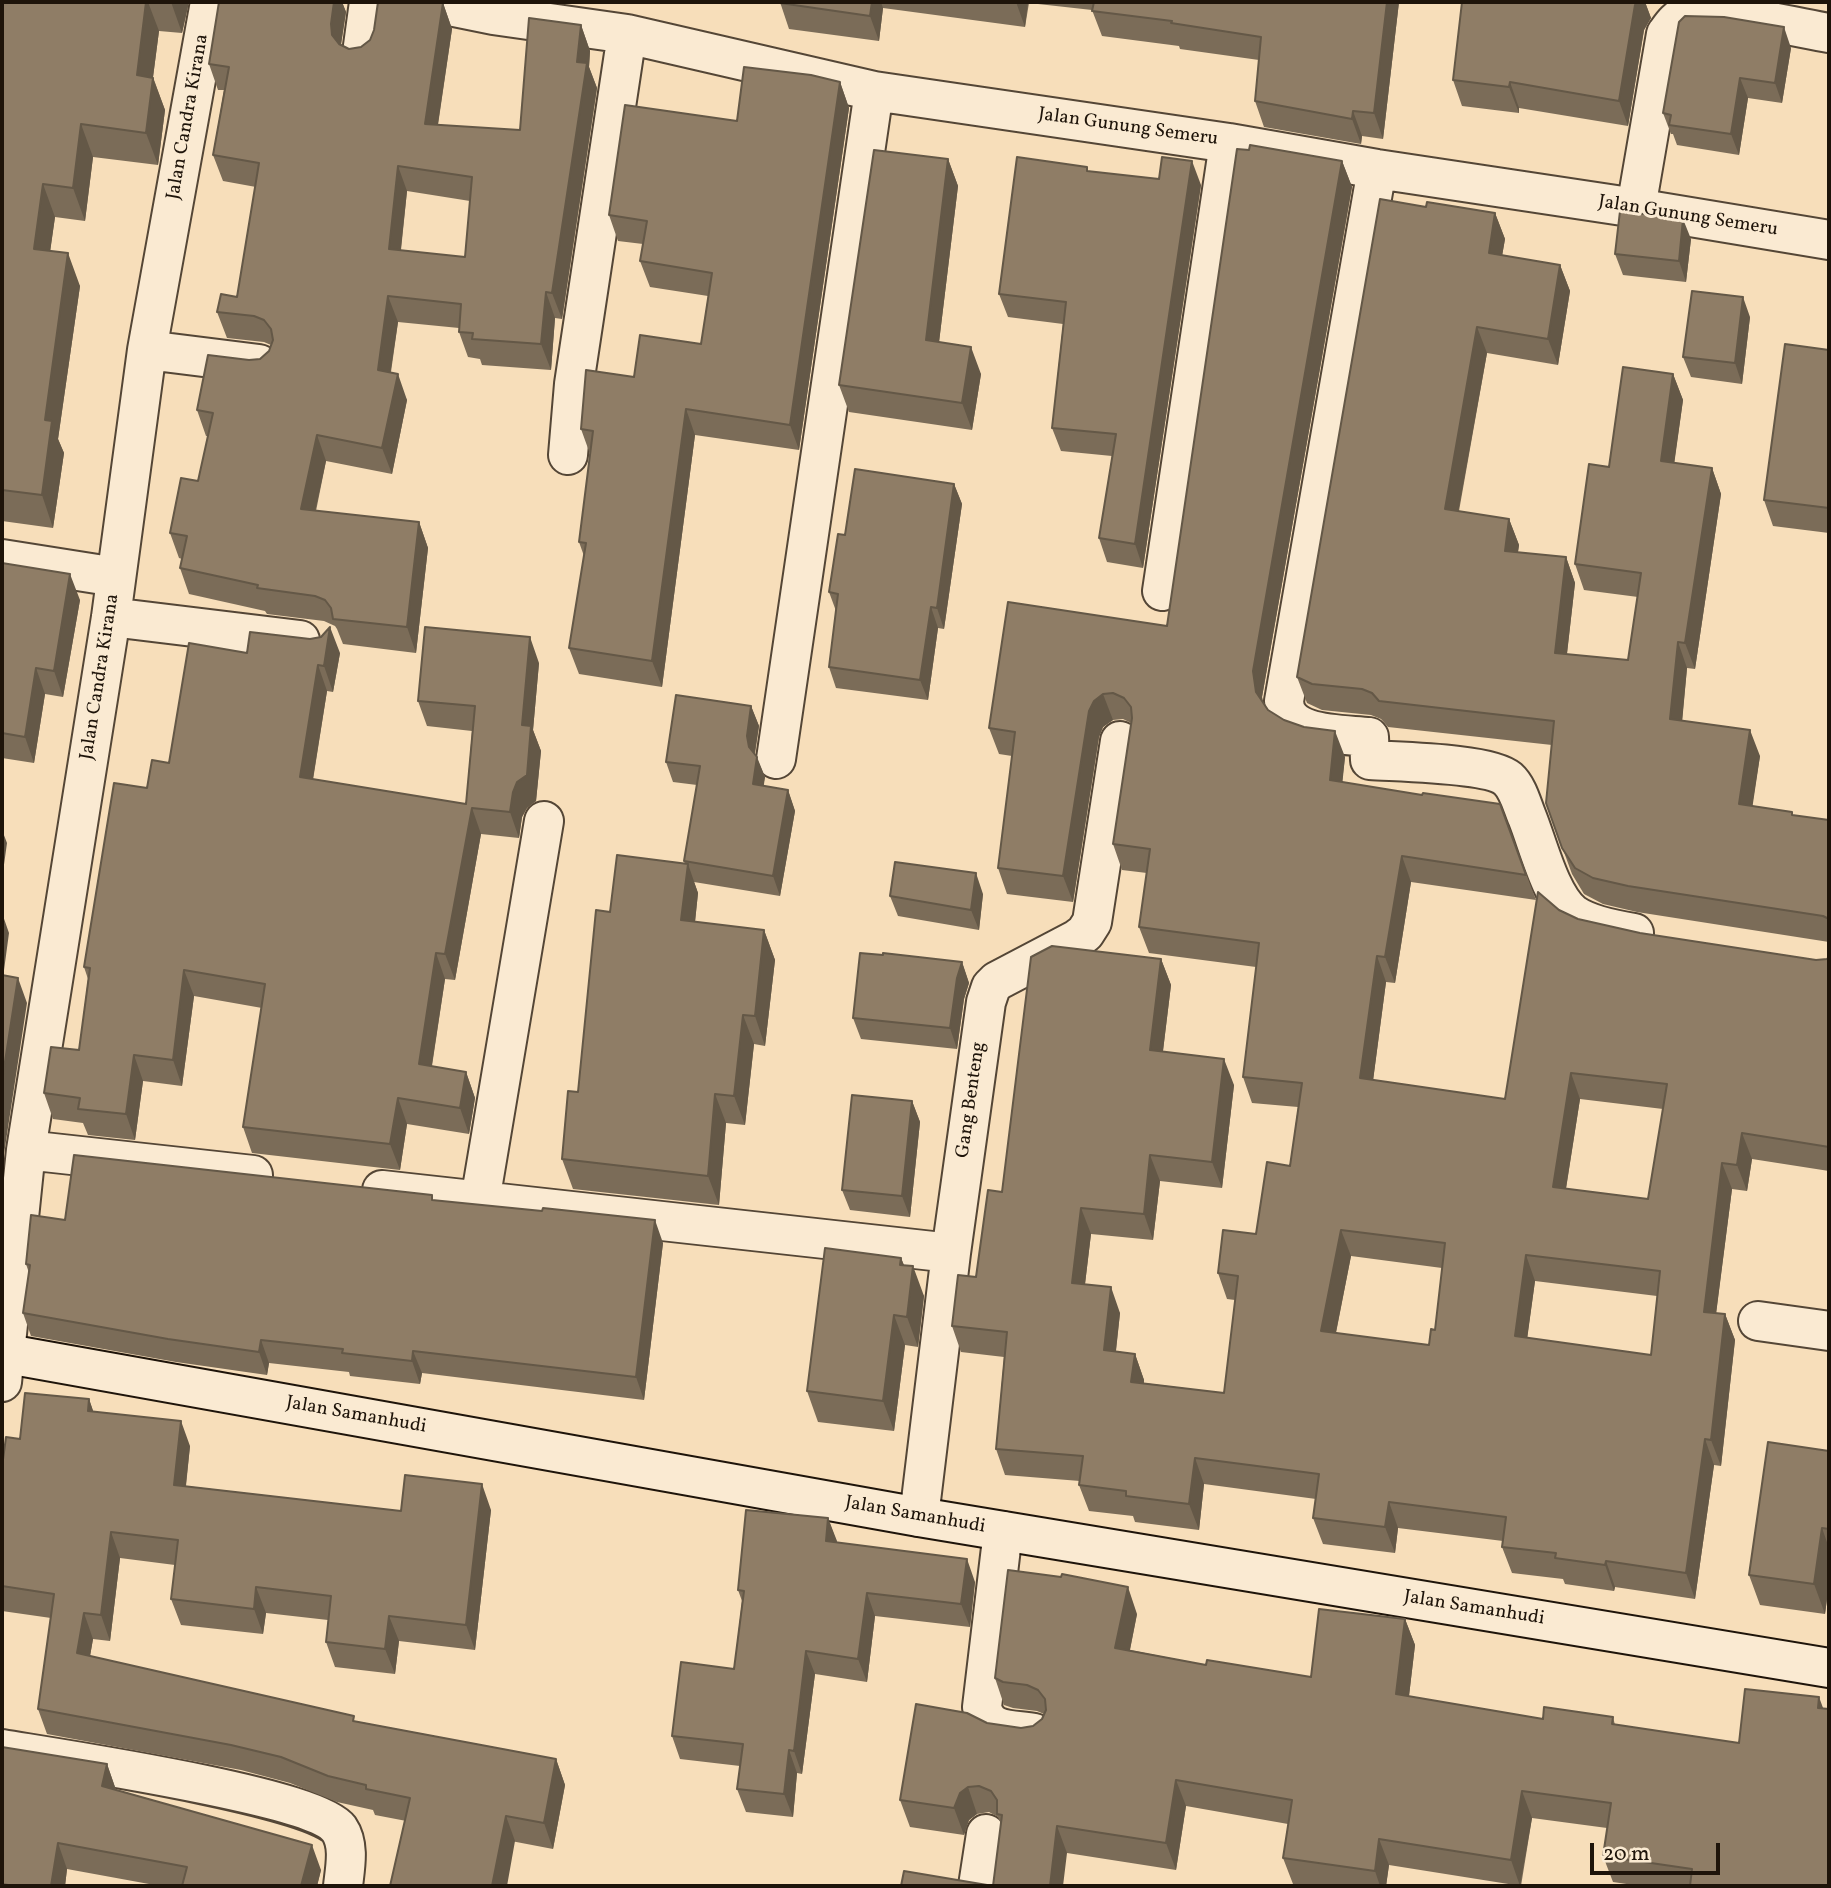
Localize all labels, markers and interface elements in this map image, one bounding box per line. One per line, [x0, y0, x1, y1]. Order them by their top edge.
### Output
street label: Jalan Candra Kirana [163, 32, 215, 202]
street label: Jalan Gunung Semeru [1037, 104, 1219, 152]
street label: Jalan Gunung Semeru [1597, 192, 1779, 242]
street label: Jalan Candra Kirana [77, 592, 125, 762]
street label: Gang Benteng [953, 1041, 991, 1159]
street label: Jalan Samanhudi [284, 1392, 428, 1440]
street label: Jalan Samanhudi [843, 1492, 987, 1540]
street label: Jalan Samanhudi [1402, 1587, 1546, 1631]
scale bar [1593, 1828, 1722, 1872]
text: 20 m [1603, 1840, 1649, 1869]

